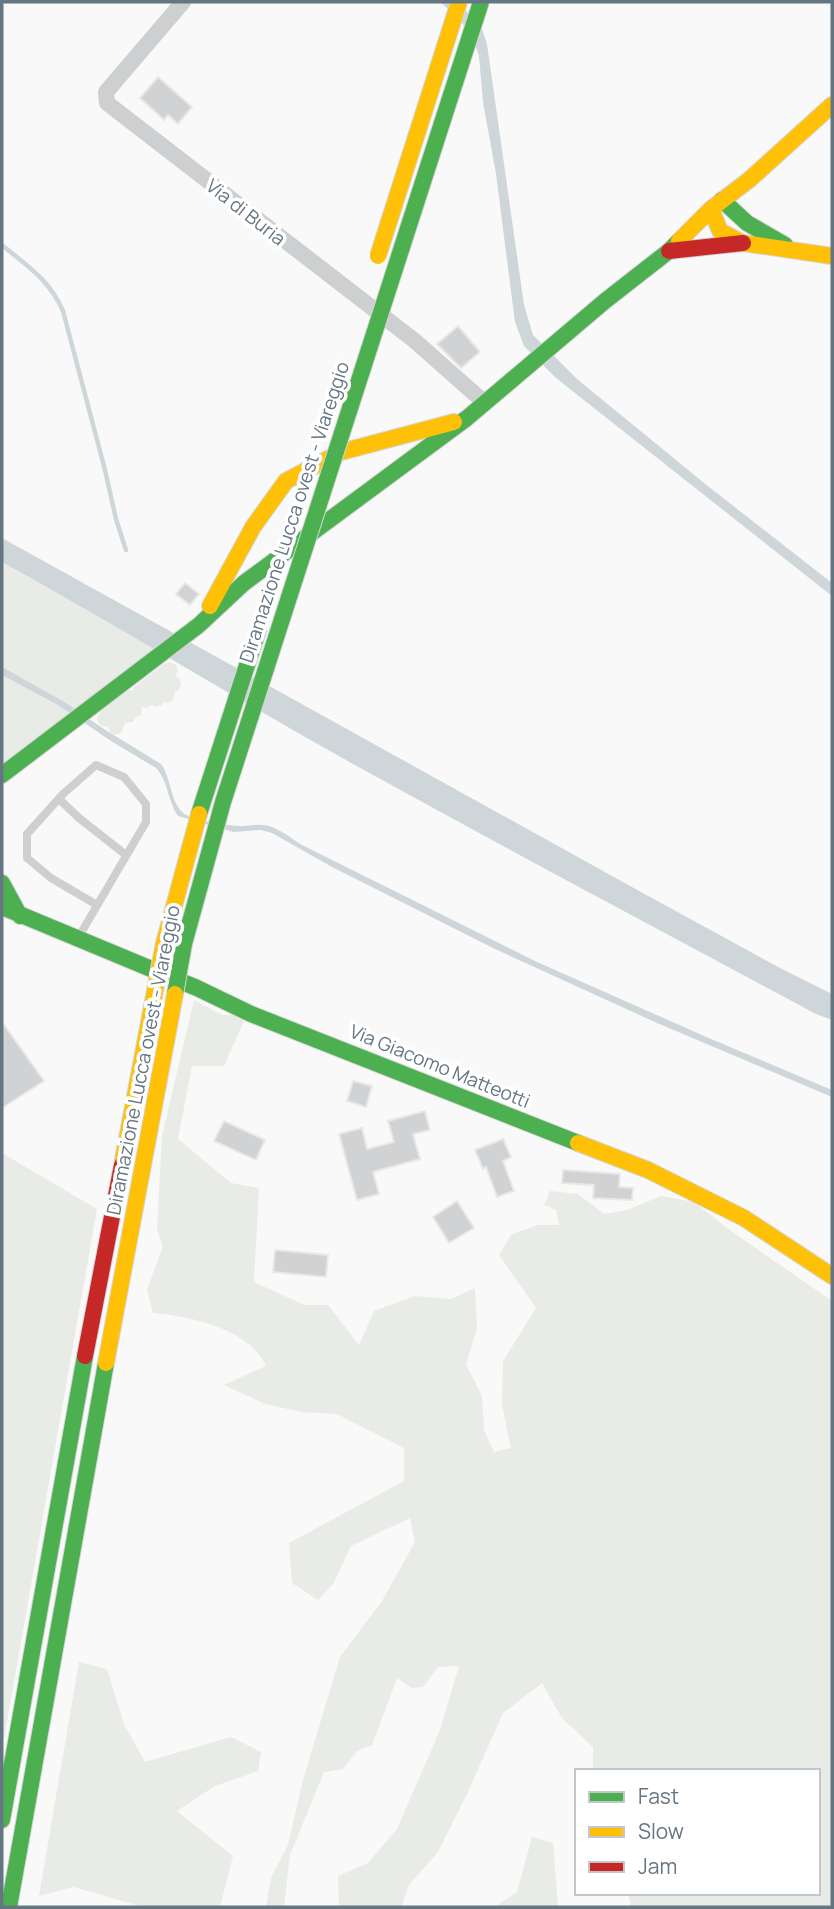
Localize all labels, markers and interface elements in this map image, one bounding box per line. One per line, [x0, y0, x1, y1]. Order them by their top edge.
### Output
street label: Via di Buria [201, 173, 291, 251]
street label: Diramazione Lucca ovest - Viareggio [233, 358, 355, 666]
street label: Diramazione Lucca ovest - Viareggio [100, 903, 186, 1217]
street label: Via Giacomo Matteotti [346, 1018, 534, 1114]
legend [575, 1769, 820, 1895]
text: Fast [638, 1782, 679, 1810]
text: Slow [638, 1817, 684, 1845]
text: Jam [638, 1852, 677, 1880]

